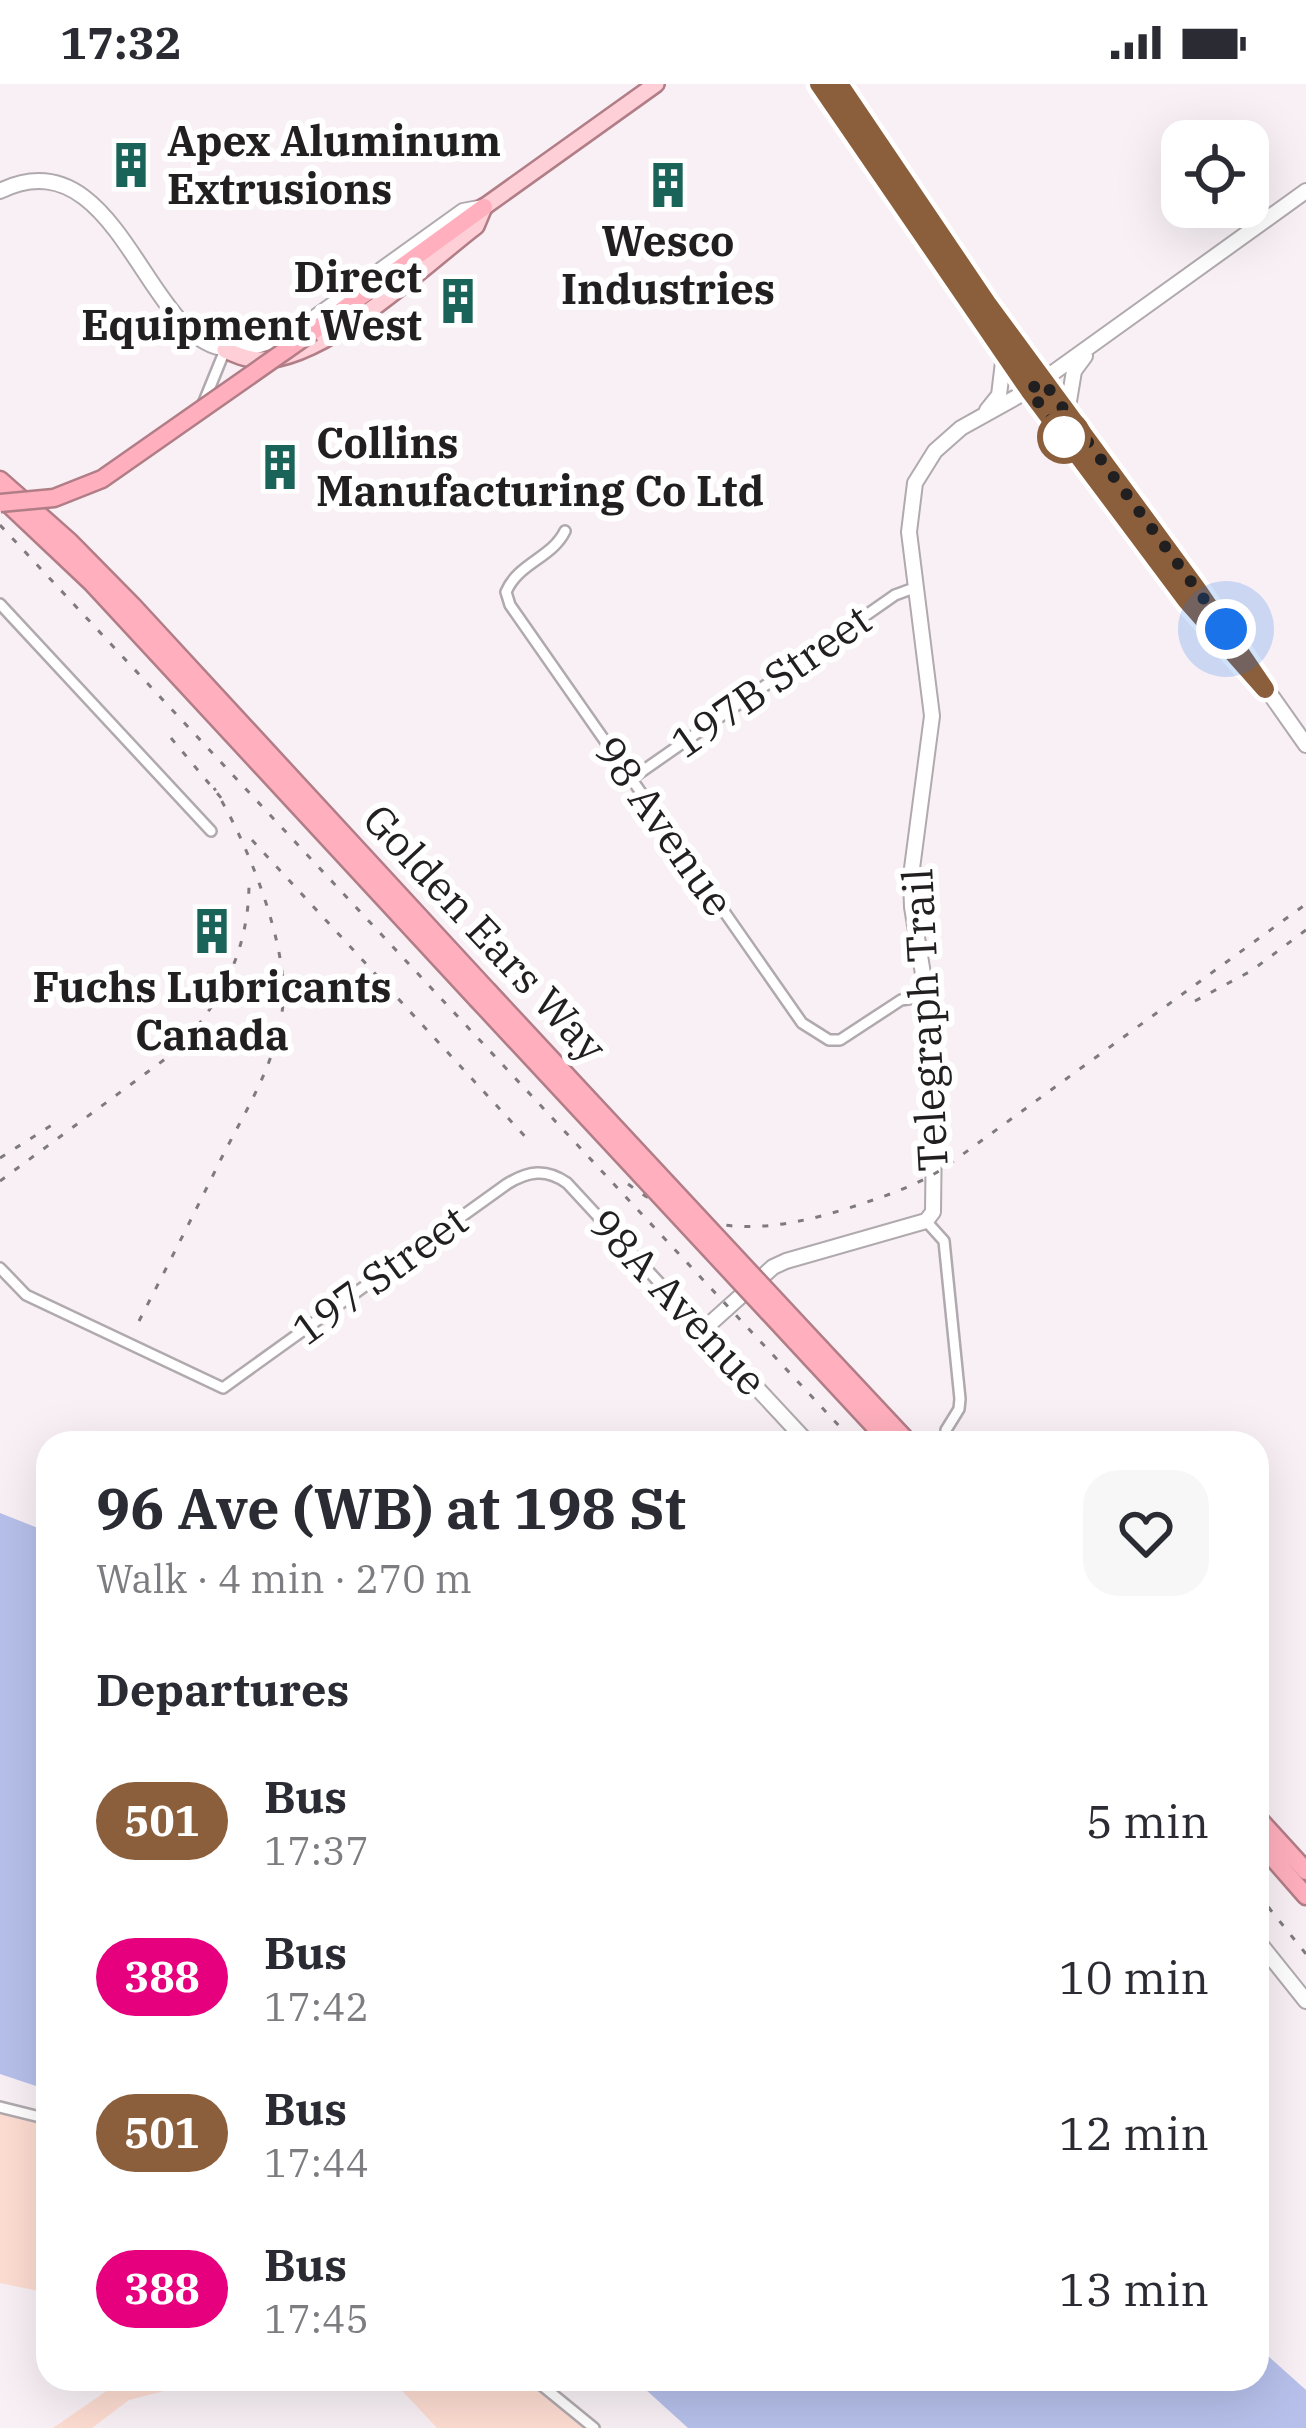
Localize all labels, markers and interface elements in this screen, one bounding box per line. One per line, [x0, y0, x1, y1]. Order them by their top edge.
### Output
text: 17:32 [60, 13, 182, 71]
place label: Apex Aluminum Extrusions [167, 113, 501, 216]
map controls [1161, 120, 1269, 228]
button: locate [1161, 120, 1269, 228]
building icon: Apex Aluminum Extrusions [106, 140, 156, 190]
building icon: Wesco Industries [643, 160, 693, 210]
place label: Wesco Industries [561, 213, 775, 316]
place label: Direct Equipment West [81, 249, 422, 352]
building icon: Direct Equipment West [433, 276, 483, 326]
unlabelled marker [1039, 412, 1089, 462]
place label: Collins Manufacturing Co Ltd [316, 415, 764, 518]
building icon: Collins Manufacturing Co Ltd [255, 442, 305, 492]
street label: 197B Street [660, 592, 881, 769]
your location [1196, 599, 1256, 659]
street label: 98 Avenue [582, 725, 747, 927]
street label: Golden Ears Way [352, 792, 619, 1074]
street label: Telegraph Trail [889, 867, 960, 1173]
building icon: Fuchs Lubricants Canada [187, 906, 237, 956]
place label: Fuchs Lubricants Canada [32, 959, 392, 1062]
street label: 197 Street [281, 1193, 478, 1357]
street label: 98A Avenue [578, 1196, 779, 1407]
button: heart [1083, 1470, 1209, 1596]
text: 96 Ave (WB) at 198 St [96, 1471, 686, 1545]
text: Walk · 4 min · 270 m [96, 1553, 472, 1604]
text: Departures [96, 1660, 349, 1718]
text: Bus [264, 1767, 347, 1825]
text: 5 min [1086, 1792, 1209, 1850]
text: 501 [124, 1793, 200, 1848]
text: 17:37 [264, 1825, 369, 1876]
text: Bus [264, 1923, 347, 1981]
text: 10 min [1059, 1948, 1209, 2006]
text: 388 [124, 1949, 200, 2004]
text: 17:42 [264, 1981, 369, 2032]
text: Bus [264, 2079, 347, 2137]
text: 12 min [1059, 2104, 1209, 2162]
text: 501 [124, 2105, 200, 2160]
text: 17:44 [264, 2137, 369, 2188]
text: Bus [264, 2235, 347, 2293]
text: 13 min [1059, 2260, 1209, 2318]
text: 388 [124, 2261, 200, 2316]
text: 17:45 [264, 2293, 369, 2344]

